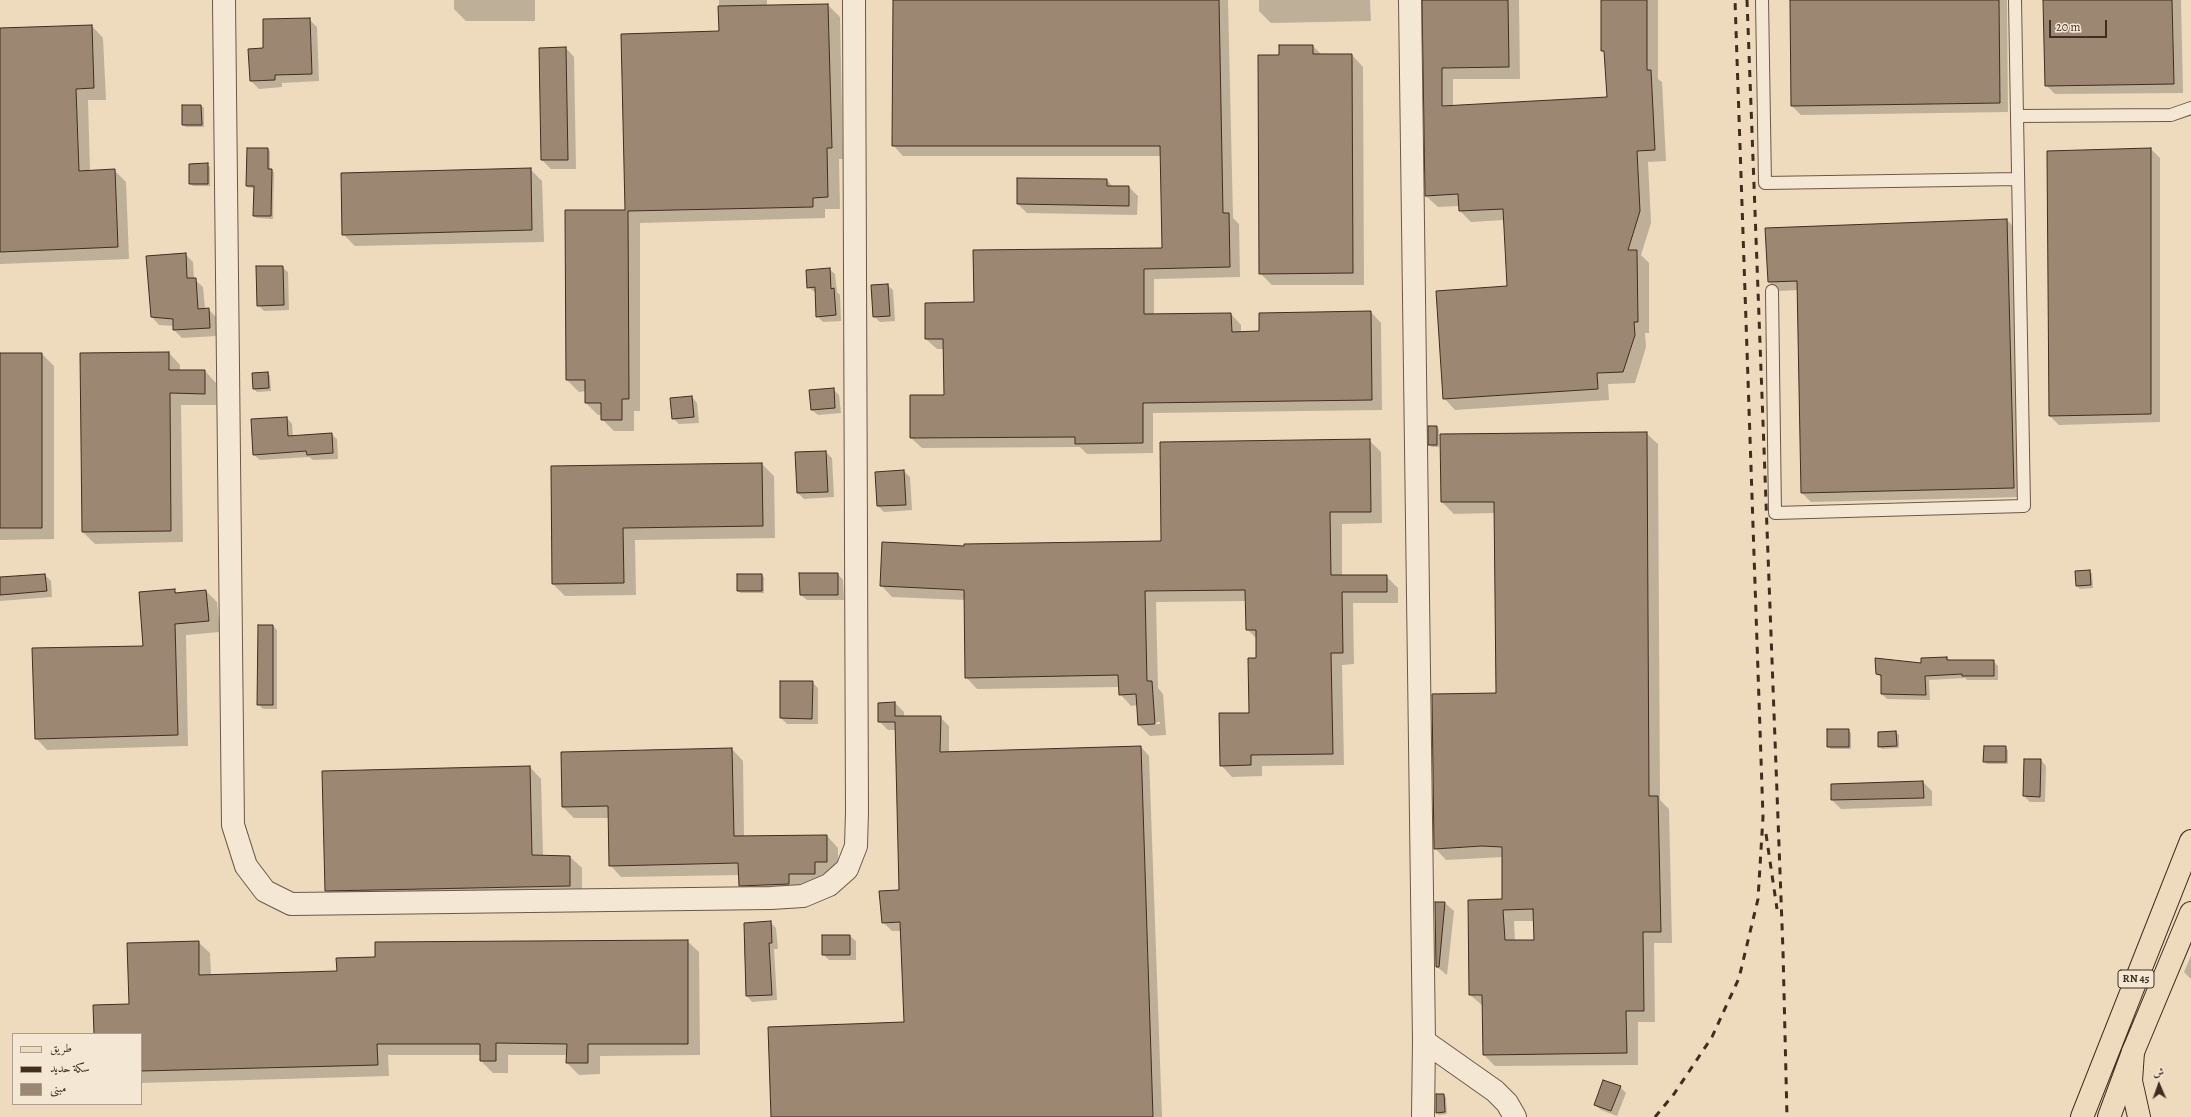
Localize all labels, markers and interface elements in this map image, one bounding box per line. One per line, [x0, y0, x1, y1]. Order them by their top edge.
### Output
scale bar [2051, 12, 2109, 38]
text: 20 m [2056, 19, 2080, 35]
road number: RN 45 [2118, 970, 2154, 988]
legend [12, 1033, 142, 1105]
text: طريق [50, 1040, 72, 1056]
text: سكة حديد [50, 1060, 90, 1076]
north arrow [2139, 1065, 2179, 1105]
text: ش [2153, 1065, 2164, 1080]
text: مبنى [50, 1080, 66, 1096]

